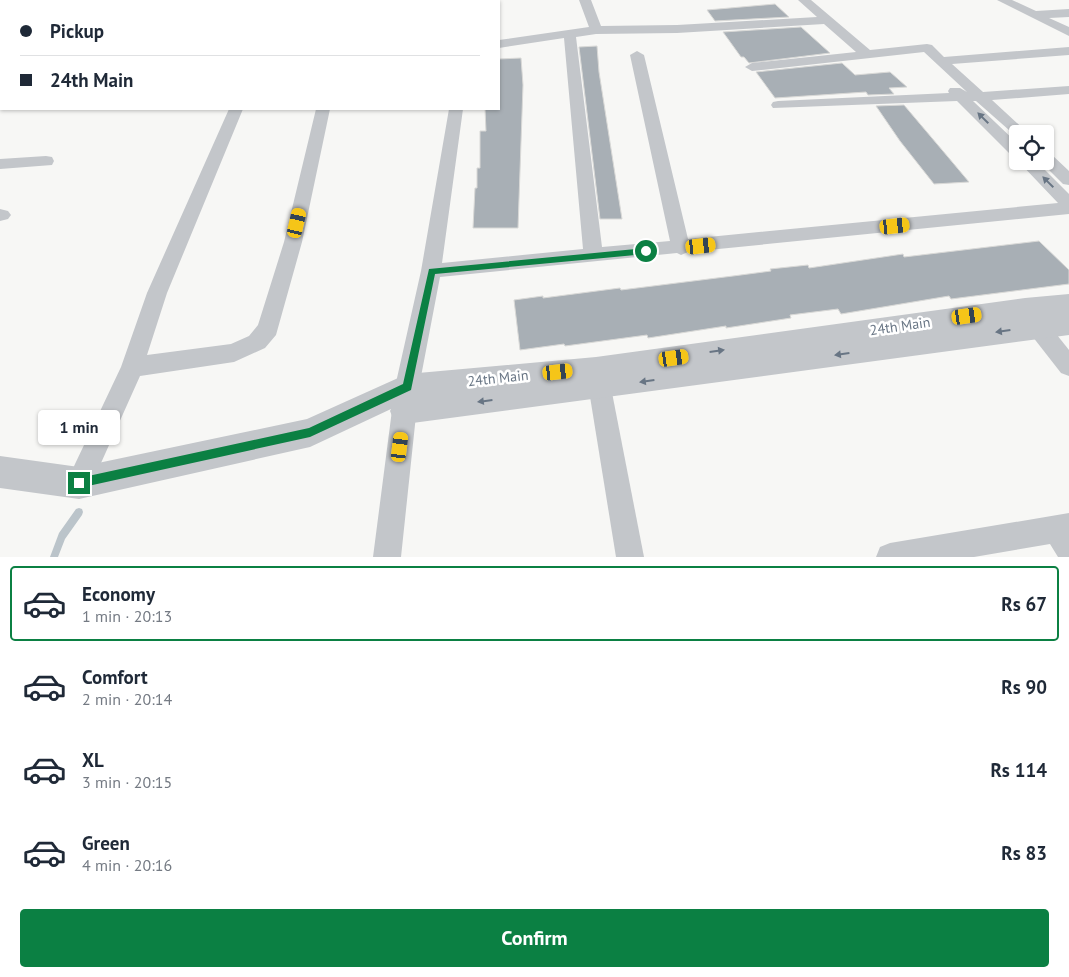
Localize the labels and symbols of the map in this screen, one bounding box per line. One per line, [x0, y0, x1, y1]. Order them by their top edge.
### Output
one-way arrow [977, 113, 989, 125]
one-way arrow [1042, 177, 1054, 189]
car [286, 207, 307, 239]
car [879, 217, 910, 235]
car [685, 237, 716, 255]
route start [635, 240, 657, 262]
car [951, 306, 982, 326]
street label: 24th Main [869, 313, 931, 339]
one-way arrow [995, 327, 1011, 335]
one-way arrow [709, 347, 725, 355]
car [658, 348, 689, 368]
one-way arrow [834, 350, 850, 358]
car [542, 363, 573, 381]
street label: 24th Main [467, 366, 529, 390]
one-way arrow [638, 377, 654, 385]
one-way arrow [477, 397, 493, 405]
callout: 1 min [38, 410, 120, 446]
car [390, 431, 409, 463]
route end [68, 472, 90, 494]

